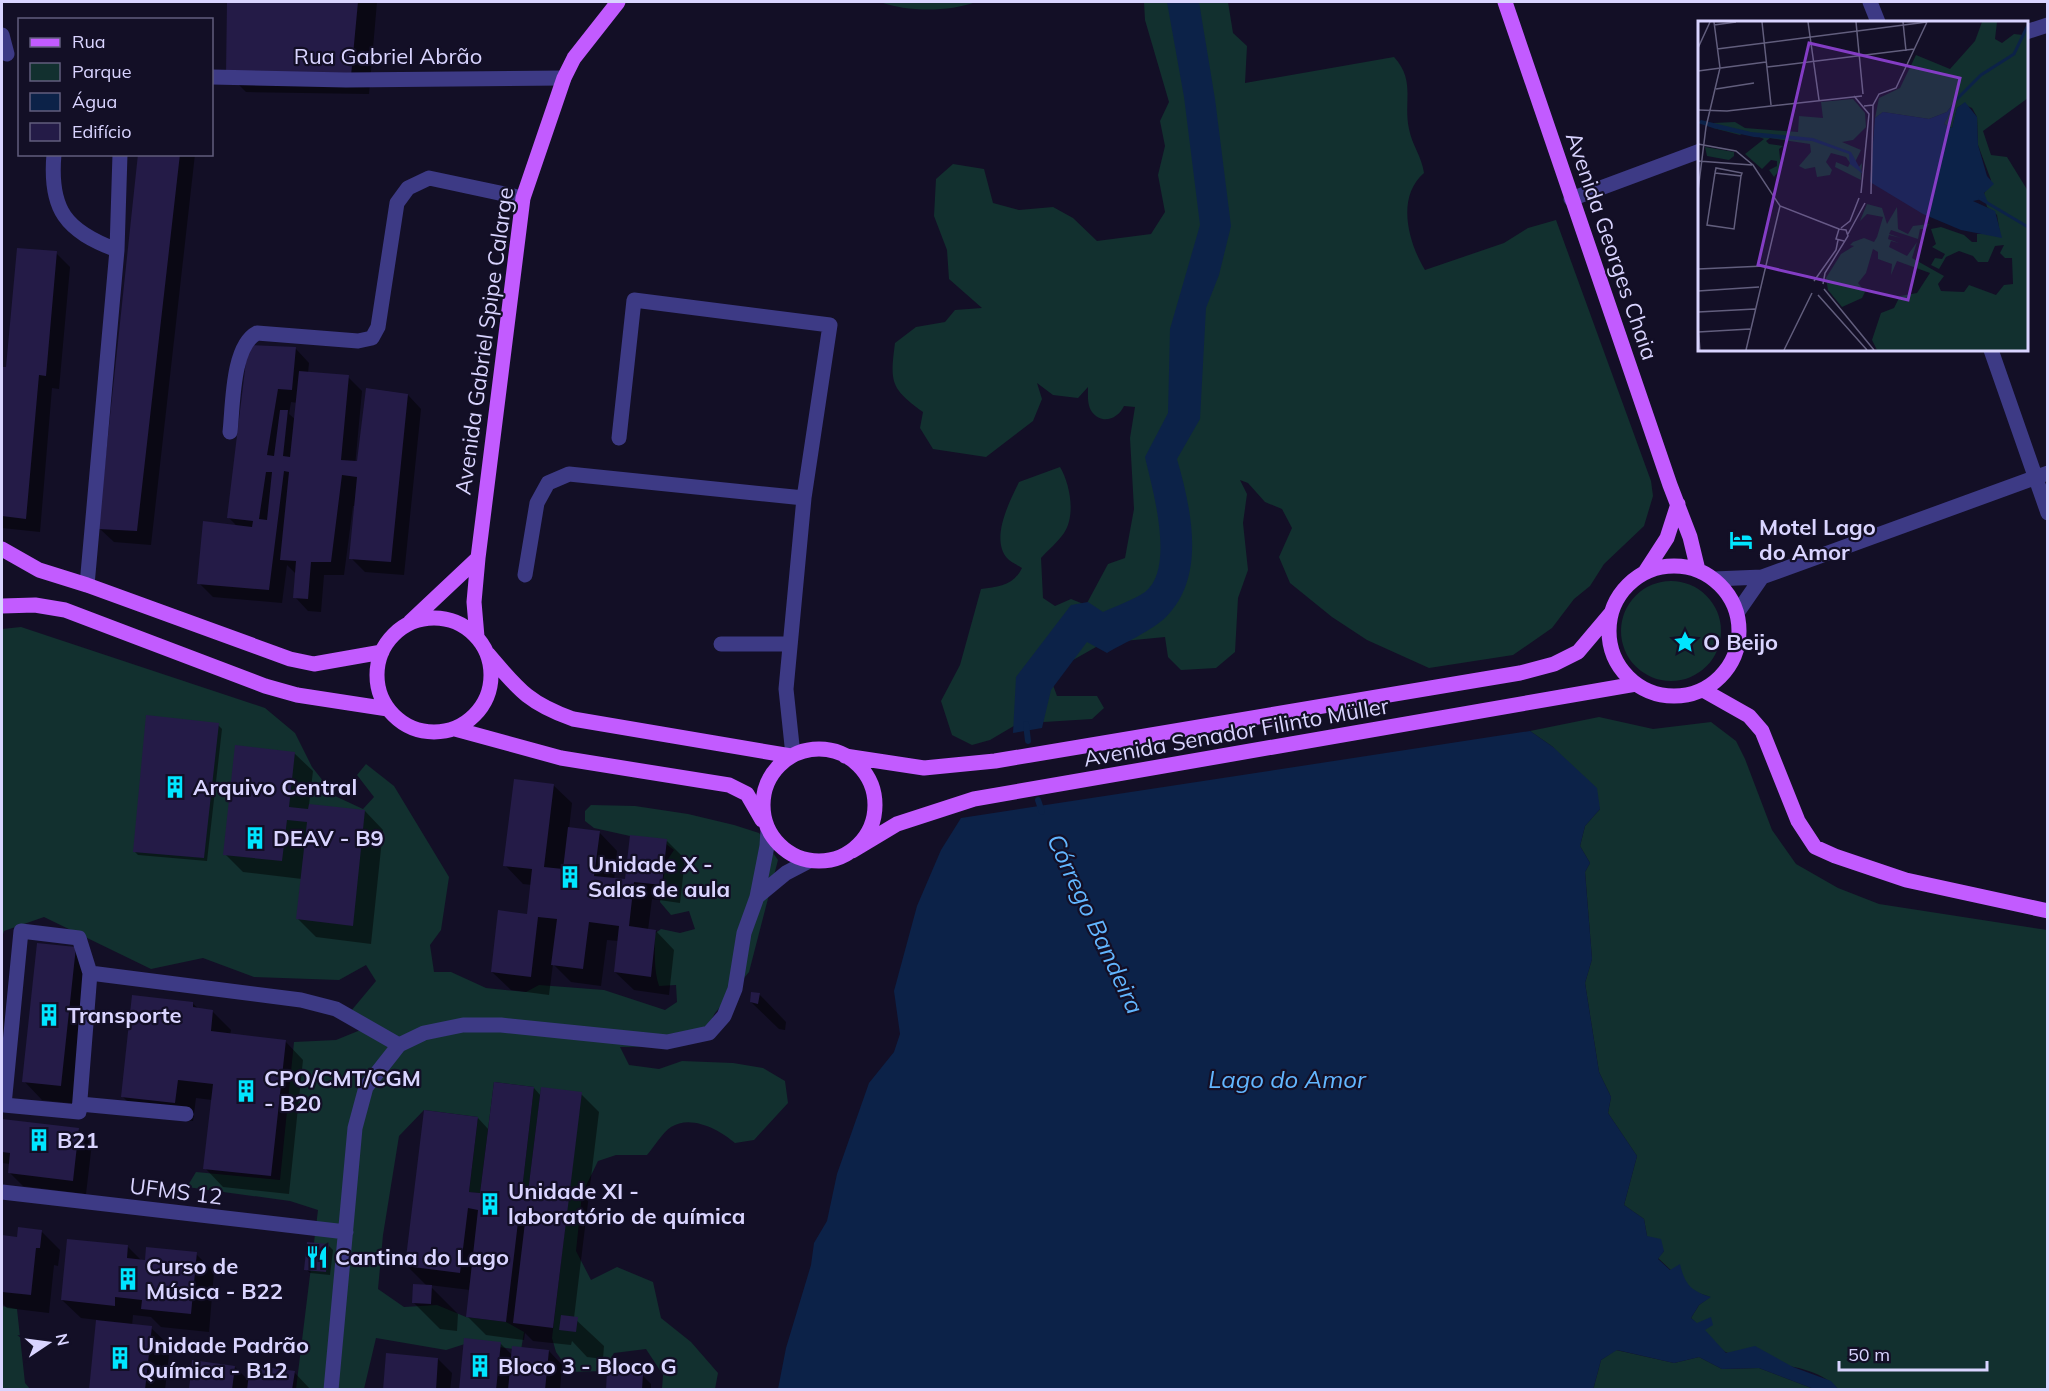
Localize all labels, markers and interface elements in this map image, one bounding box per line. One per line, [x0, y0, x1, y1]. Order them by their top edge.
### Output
legend [18, 18, 213, 156]
inset map [1698, 21, 2028, 351]
text: Rua [72, 30, 106, 53]
street label: Rua Gabriel Abrão [294, 42, 482, 70]
text: Parque [72, 60, 131, 83]
text: Água [72, 90, 117, 113]
text: Edifício [72, 120, 131, 143]
street label: Avenida Georges Chaia [1560, 128, 1664, 364]
street label: Avenida Gabriel Spipe Calarge [449, 185, 519, 497]
place label: Motel Lago do Amor [1759, 513, 1876, 566]
hotel icon: Motel Lago do Amor [1728, 527, 1754, 553]
place label: O Beijo [1703, 628, 1778, 656]
place icon: O Beijo [1672, 629, 1698, 655]
street label: Avenida Senador Filinto Müller [1081, 691, 1391, 773]
place label: Arquivo Central [193, 773, 357, 801]
building icon: Arquivo Central [162, 774, 188, 800]
place label: DEAV - B9 [273, 824, 384, 852]
building icon: DEAV - B9 [242, 825, 268, 851]
water label: Córrego Bandeira [1041, 829, 1151, 1018]
place label: Unidade X - Salas de aula [588, 850, 730, 903]
building icon: Unidade X - Salas de aula [557, 864, 583, 890]
place label: Transporte [67, 1001, 182, 1029]
building icon: Transporte [36, 1002, 62, 1028]
place label: CPO/CMT/CGM - B20 [264, 1064, 421, 1117]
water label: Lago do Amor [1208, 1064, 1367, 1094]
building icon: CPO/CMT/CGM - B20 [233, 1078, 259, 1104]
place label: B21 [57, 1126, 99, 1154]
building icon: B21 [26, 1127, 52, 1153]
street label: UFMS 12 [128, 1171, 224, 1211]
place label: Unidade XI - laboratório de química [508, 1177, 745, 1230]
building icon: Unidade XI - laboratório de química [477, 1191, 503, 1217]
place label: Cantina do Lago [335, 1243, 509, 1271]
restaurant icon: Cantina do Lago [304, 1244, 330, 1270]
place label: Curso de Música - B22 [146, 1252, 283, 1305]
building icon: Curso de Música - B22 [115, 1266, 141, 1292]
north arrow [18, 1313, 78, 1373]
text: N [52, 1331, 74, 1348]
place label: Unidade Padrão Química - B12 [138, 1331, 309, 1384]
scale bar [1839, 1334, 1988, 1372]
text: 50 m [1848, 1343, 1890, 1366]
building icon: Unidade Padrão Química - B12 [107, 1345, 133, 1371]
place label: Bloco 3 - Bloco G [498, 1352, 677, 1380]
building icon: Bloco 3 - Bloco G [467, 1353, 493, 1379]

